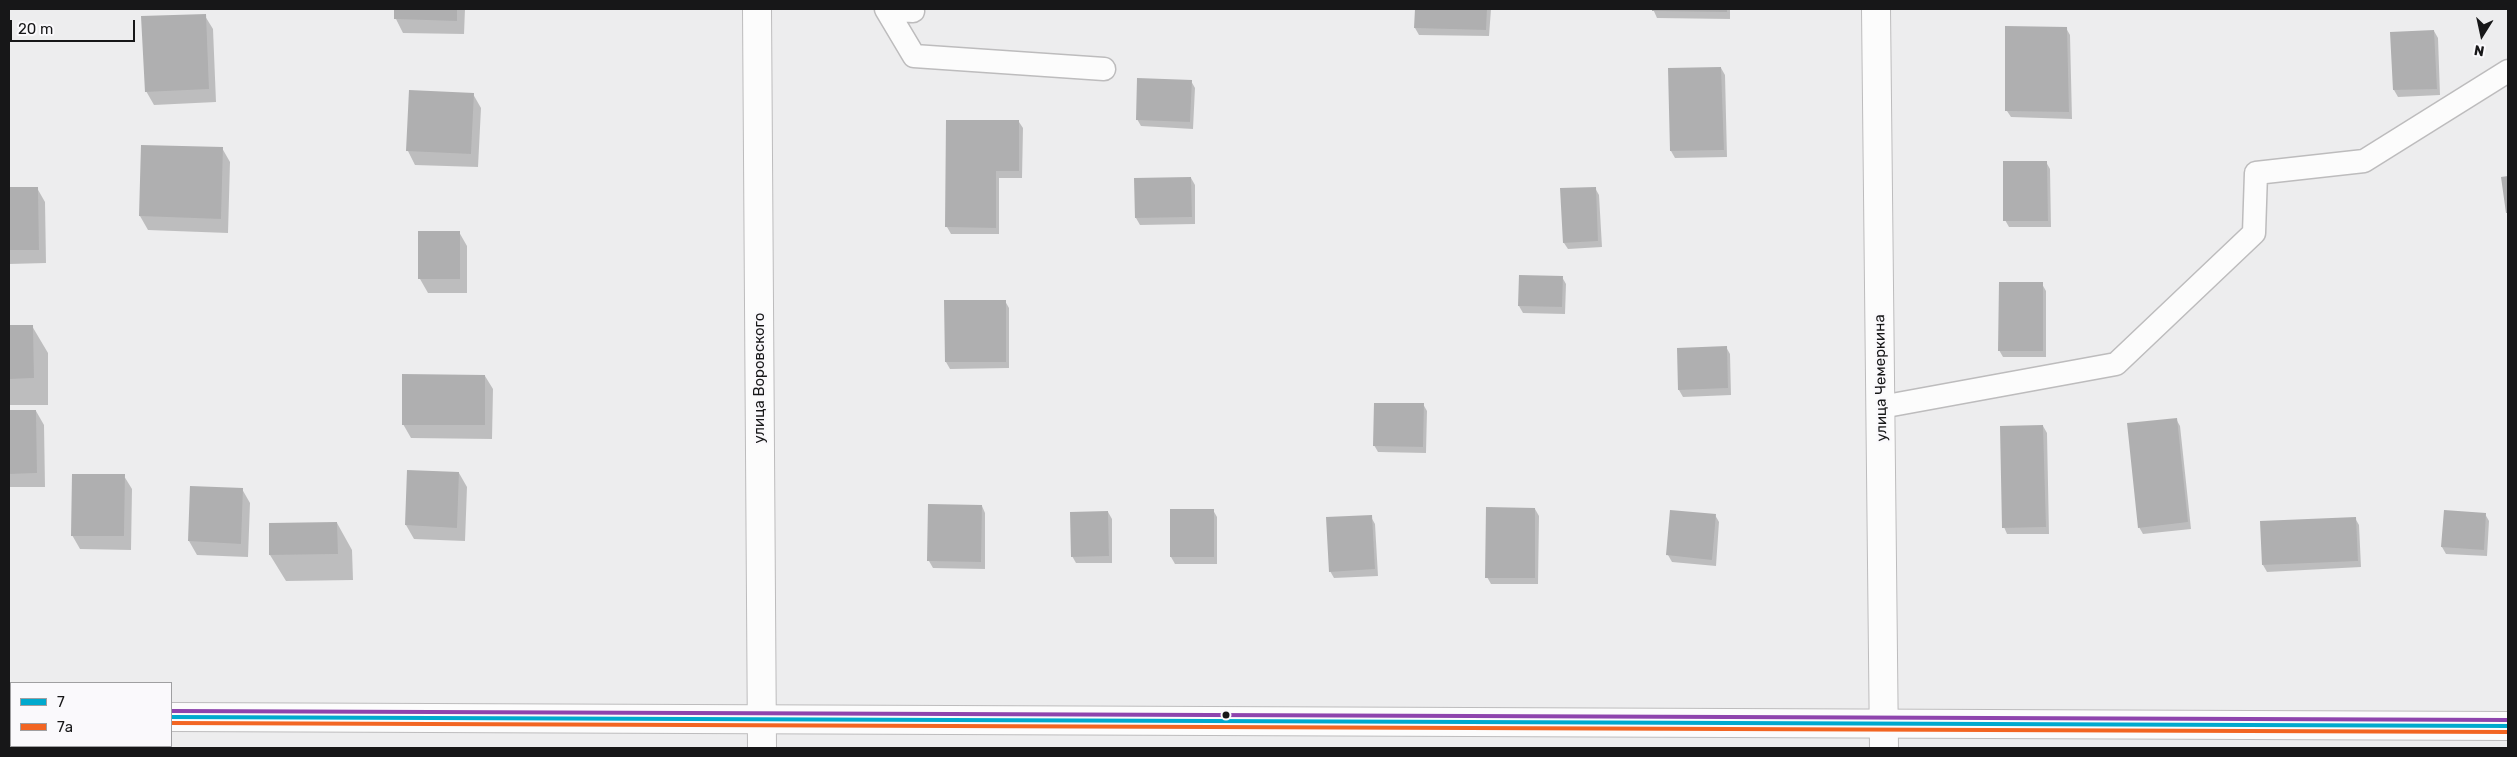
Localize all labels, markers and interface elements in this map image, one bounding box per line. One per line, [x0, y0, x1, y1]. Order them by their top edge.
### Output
scale bar [12, 10, 138, 42]
north arrow [2457, 10, 2507, 60]
text: 20 m [18, 20, 53, 38]
text: N [2473, 41, 2486, 60]
street label: улица Воровского [751, 313, 769, 443]
street label: улица Чемеркина [1871, 314, 1891, 442]
legend [10, 682, 172, 747]
text: 7 [57, 693, 65, 711]
unlabelled marker [1221, 710, 1231, 720]
text: 7а [57, 718, 73, 736]

